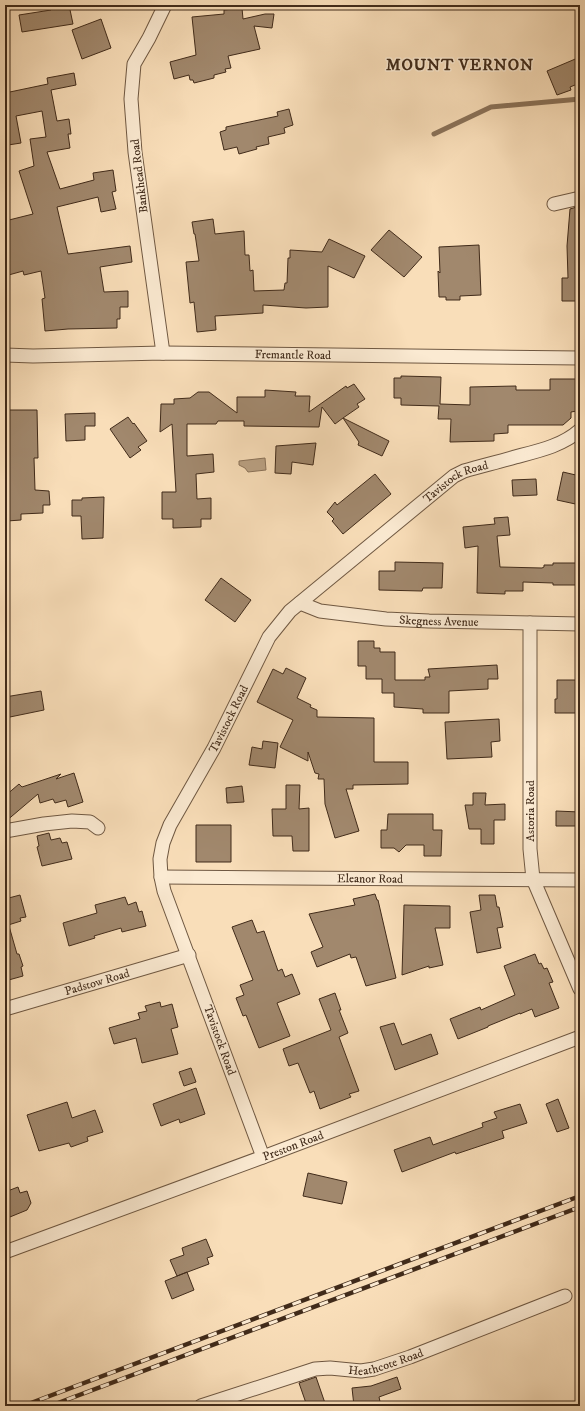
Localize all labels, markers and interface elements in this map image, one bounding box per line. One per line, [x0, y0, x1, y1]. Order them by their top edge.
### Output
district label: MOUNT VERNON [386, 55, 534, 75]
street label: Bankhead Road [128, 138, 151, 214]
street label: Fremantle Road [255, 347, 331, 363]
street label: Tavistock Road [420, 458, 490, 506]
street label: Skegness Avenue [399, 613, 479, 630]
street label: Tavistock Road [206, 683, 252, 756]
street label: Astoria Road [523, 780, 538, 842]
street label: Eleanor Road [337, 871, 403, 887]
street label: Padstow Road [63, 966, 131, 999]
street label: Tavistock Road [200, 1003, 239, 1077]
street label: Preston Road [261, 1128, 326, 1164]
street label: Heathcote Road [348, 1346, 426, 1379]

